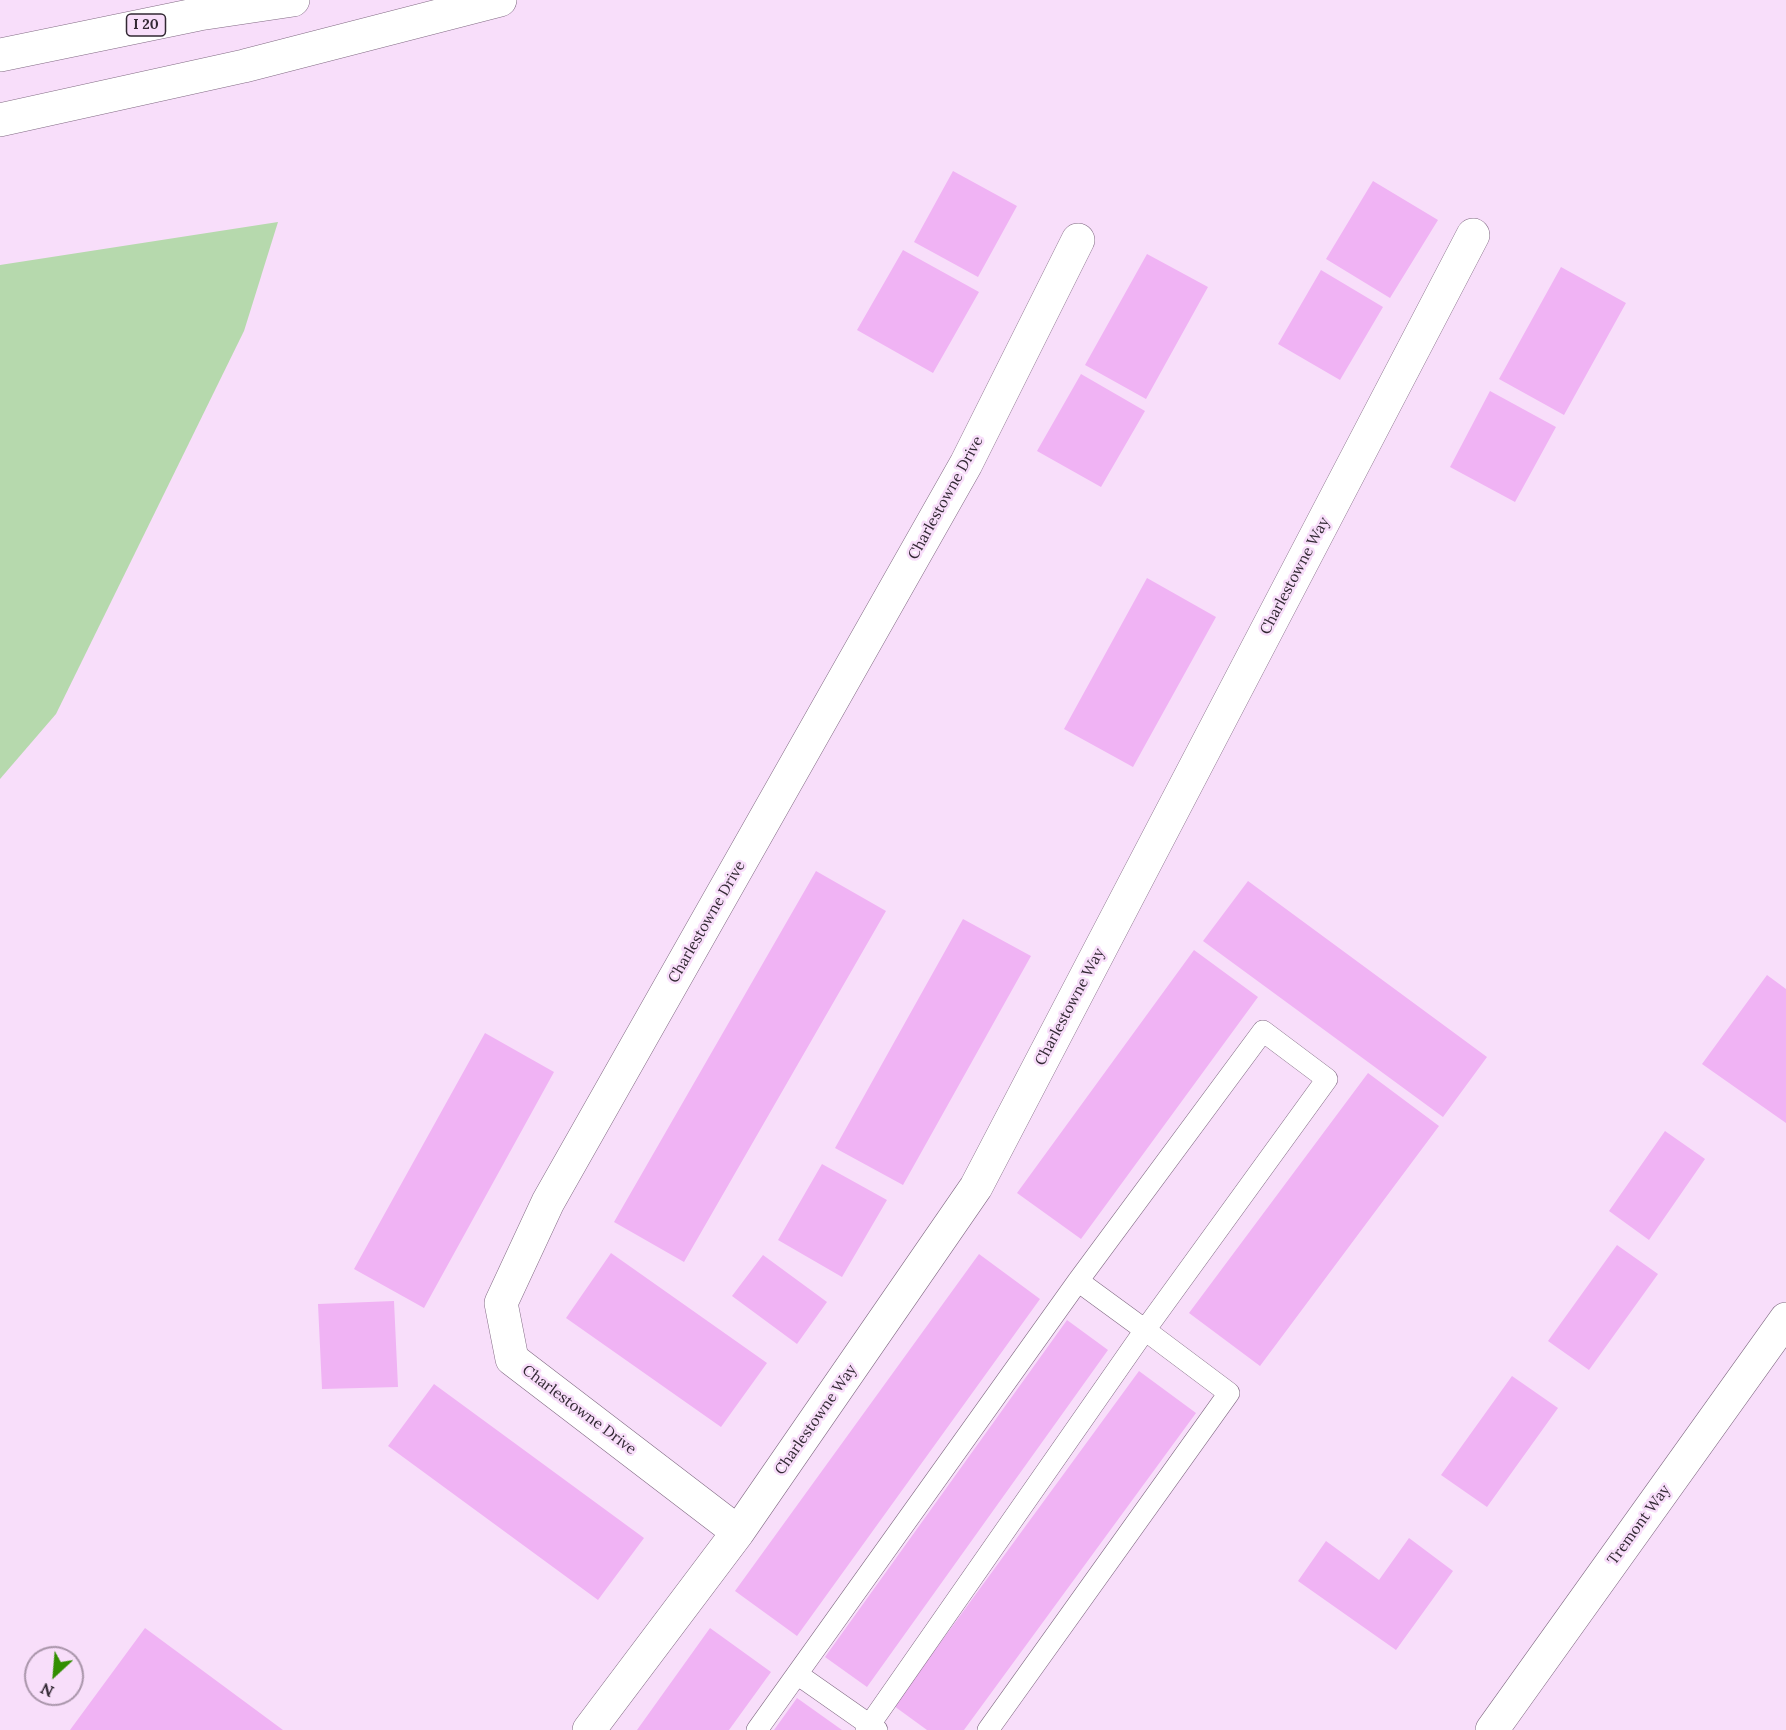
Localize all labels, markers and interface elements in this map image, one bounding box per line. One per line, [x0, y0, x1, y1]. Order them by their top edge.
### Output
road number: I 20 [126, 14, 166, 36]
street label: Charlestowne Drive [905, 433, 987, 563]
street label: Charlestowne Way [1256, 514, 1334, 638]
street label: Charlestowne Drive [665, 858, 749, 986]
street label: Charlestowne Way [1031, 945, 1109, 1069]
street label: Charlestowne Drive [519, 1361, 639, 1459]
street label: Charlestowne Way [771, 1361, 861, 1479]
street label: Tremont Way [1604, 1481, 1674, 1569]
north arrow [24, 1646, 84, 1706]
text: N [37, 1679, 57, 1702]

